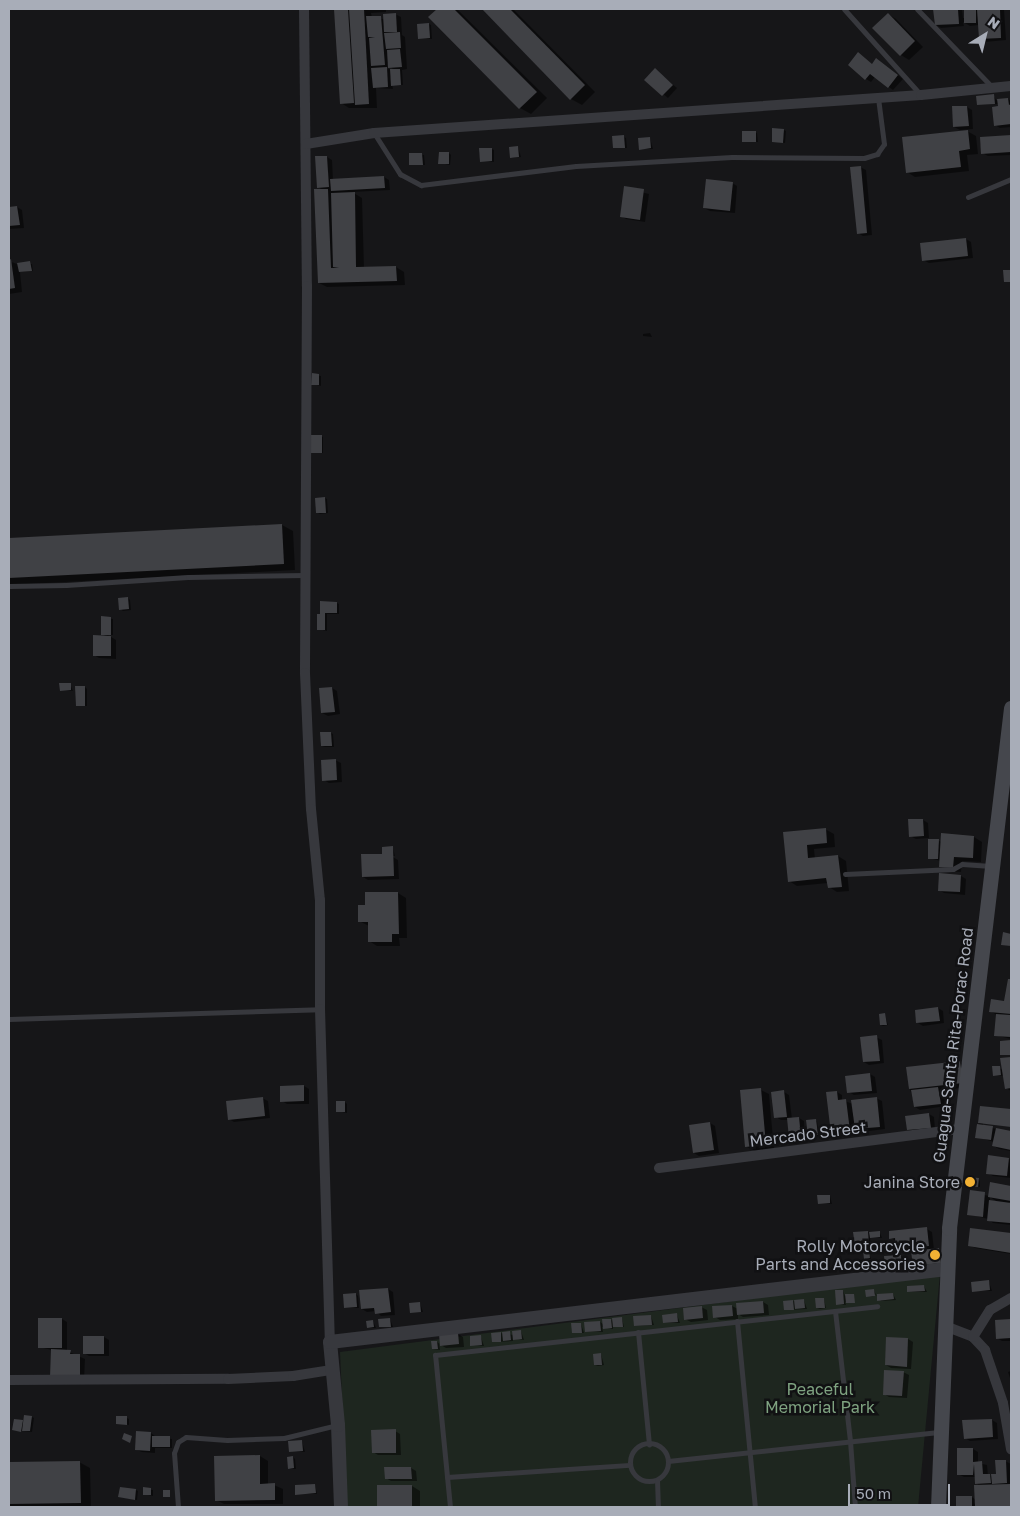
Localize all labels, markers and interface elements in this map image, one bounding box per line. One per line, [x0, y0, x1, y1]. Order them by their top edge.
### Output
north arrow [960, 10, 1010, 60]
text: N [985, 12, 1003, 32]
street label: Guagua-Santa Rita-Porac Road [929, 926, 977, 1164]
street label: Mercado Street [748, 1117, 868, 1151]
place label: Janina Store [864, 1172, 960, 1192]
marker: Janina Store [964, 1176, 976, 1188]
place label: Rolly Motorcycle Parts and Accessories [755, 1236, 925, 1274]
marker: Rolly Motorcycle Parts and Accessories [929, 1249, 941, 1261]
park label: Peaceful Memorial Park [765, 1379, 875, 1417]
scale bar [850, 1474, 952, 1506]
text: 50 m [856, 1484, 891, 1502]

